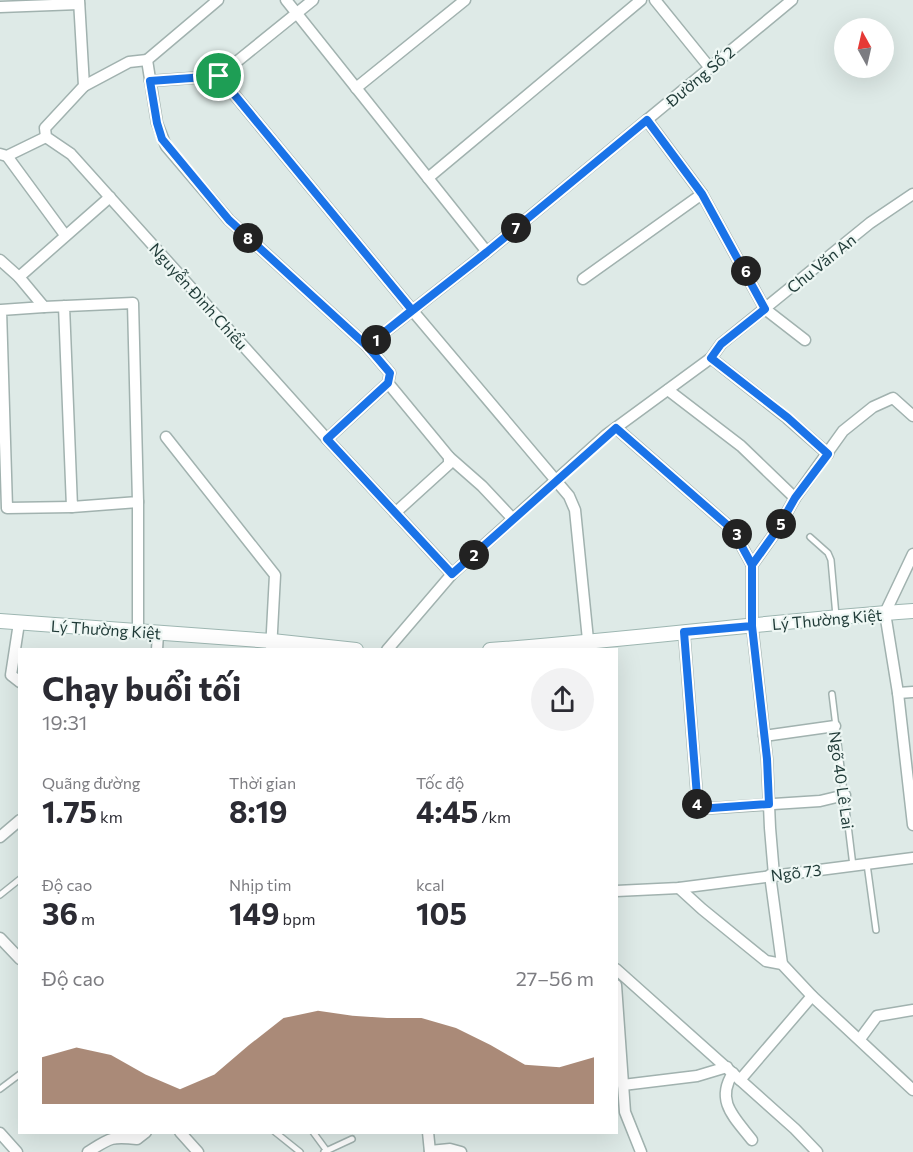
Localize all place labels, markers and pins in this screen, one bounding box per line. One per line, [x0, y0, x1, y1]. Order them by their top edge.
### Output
pin [193, 50, 244, 101]
pin: 7 [501, 213, 531, 243]
pin: 8 [233, 223, 263, 253]
pin: 6 [731, 256, 761, 286]
pin: 1 [361, 325, 391, 355]
pin: 5 [766, 509, 796, 539]
pin: 3 [722, 519, 752, 549]
pin: 2 [459, 540, 489, 570]
pin: 4 [682, 789, 712, 819]

